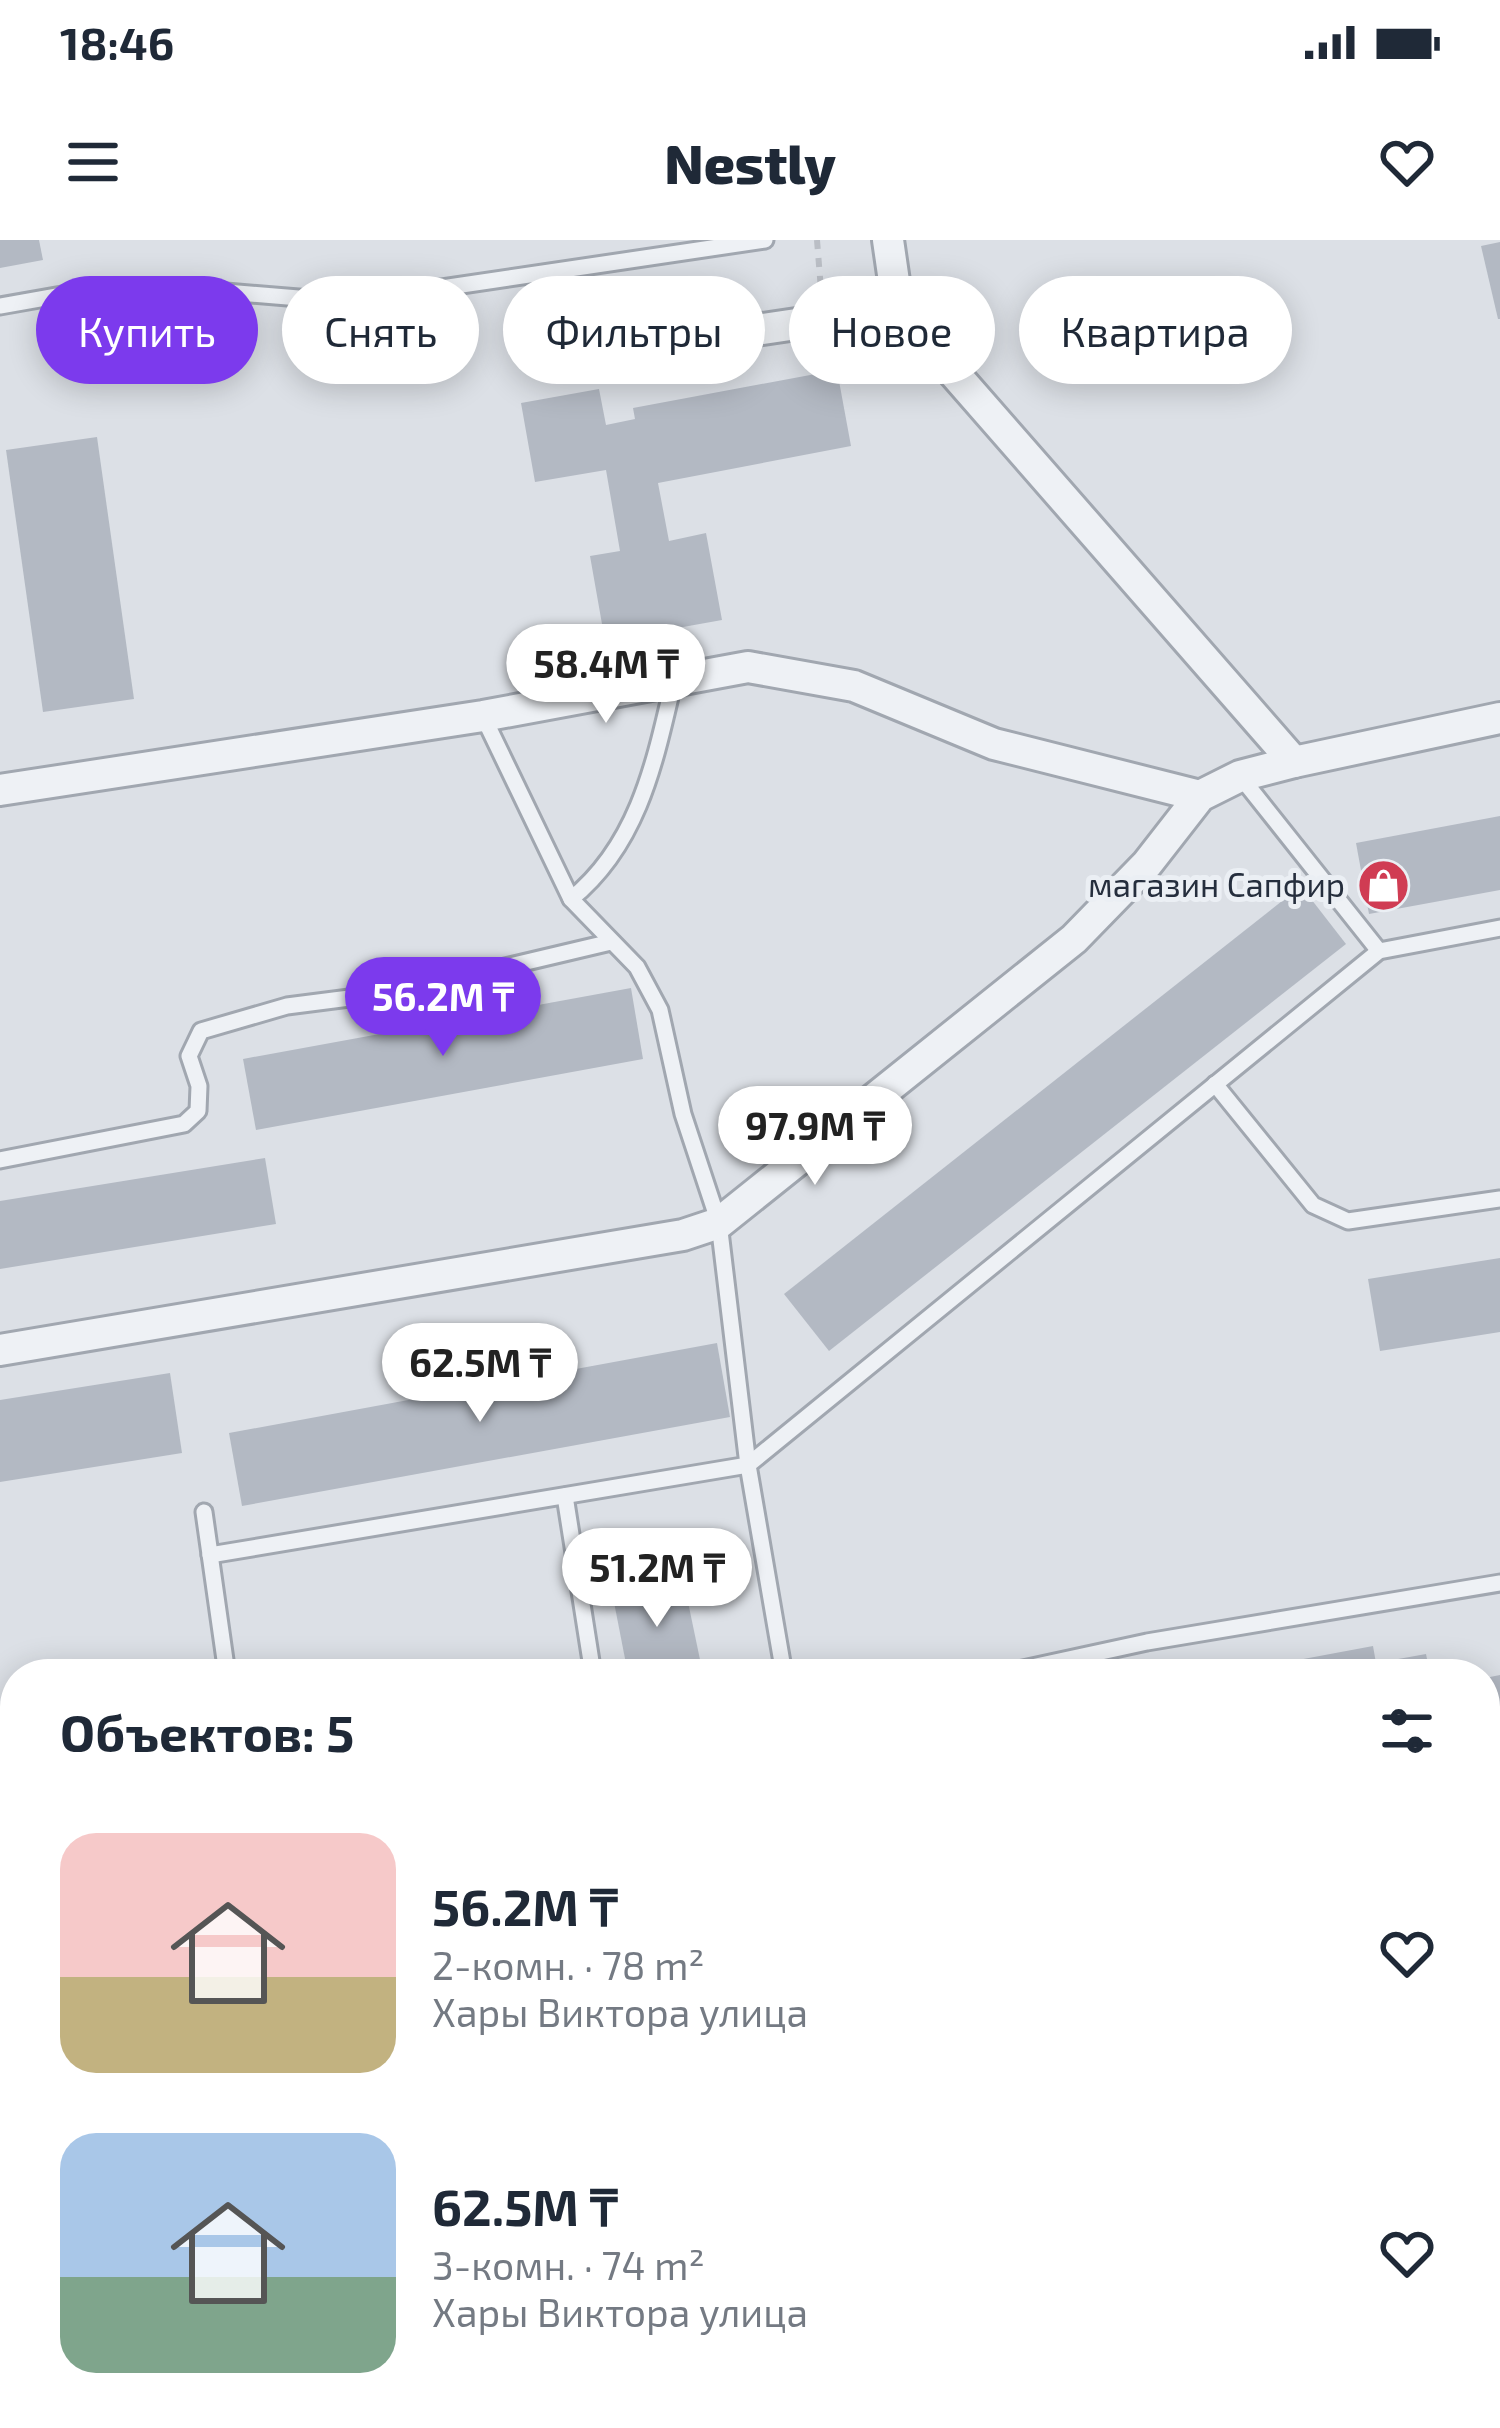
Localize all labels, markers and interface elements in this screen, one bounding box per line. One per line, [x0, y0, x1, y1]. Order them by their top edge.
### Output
text: 18:46 [60, 15, 174, 69]
icon: menu [60, 129, 126, 195]
icon: heart [1374, 129, 1440, 195]
text: Nestly [664, 130, 836, 195]
chip: Купить [36, 276, 258, 384]
chip: Снять [282, 276, 479, 384]
chip: Фильтры [503, 276, 765, 384]
chip: Новое [789, 276, 995, 384]
chip: Квартира [1019, 276, 1292, 384]
pin: 58.4M ₸ [495, 624, 717, 726]
text: 58.4M ₸ [533, 639, 679, 686]
shop icon: магазин Сапфир [1356, 857, 1412, 913]
place label: магазин Сапфир [1088, 864, 1345, 904]
pin: 56.2M ₸ [332, 957, 554, 1059]
text: 56.2M ₸ [372, 972, 514, 1019]
pin: 97.9M ₸ [704, 1086, 926, 1188]
text: 97.9M ₸ [745, 1101, 885, 1148]
pin: 62.5M ₸ [369, 1323, 591, 1425]
text: 62.5M ₸ [409, 1338, 551, 1385]
pin: 51.2M ₸ [546, 1528, 768, 1630]
text: 51.2M ₸ [589, 1543, 725, 1590]
icon: filters [1374, 1698, 1440, 1764]
text: Объектов: 5 [60, 1701, 354, 1762]
text: 56.2M ₸ [432, 1875, 618, 1936]
icon: home [156, 1881, 300, 2025]
icon: heart [1374, 1920, 1440, 1986]
text: 2-комн. · 78 m² [432, 1941, 705, 1988]
text: Хары Виктора улица [432, 1988, 808, 2035]
text: 62.5M ₸ [432, 2175, 618, 2236]
icon: home [156, 2181, 300, 2325]
icon: heart [1374, 2220, 1440, 2286]
text: 3-комн. · 74 m² [432, 2241, 705, 2288]
text: Хары Виктора улица [432, 2288, 808, 2335]

